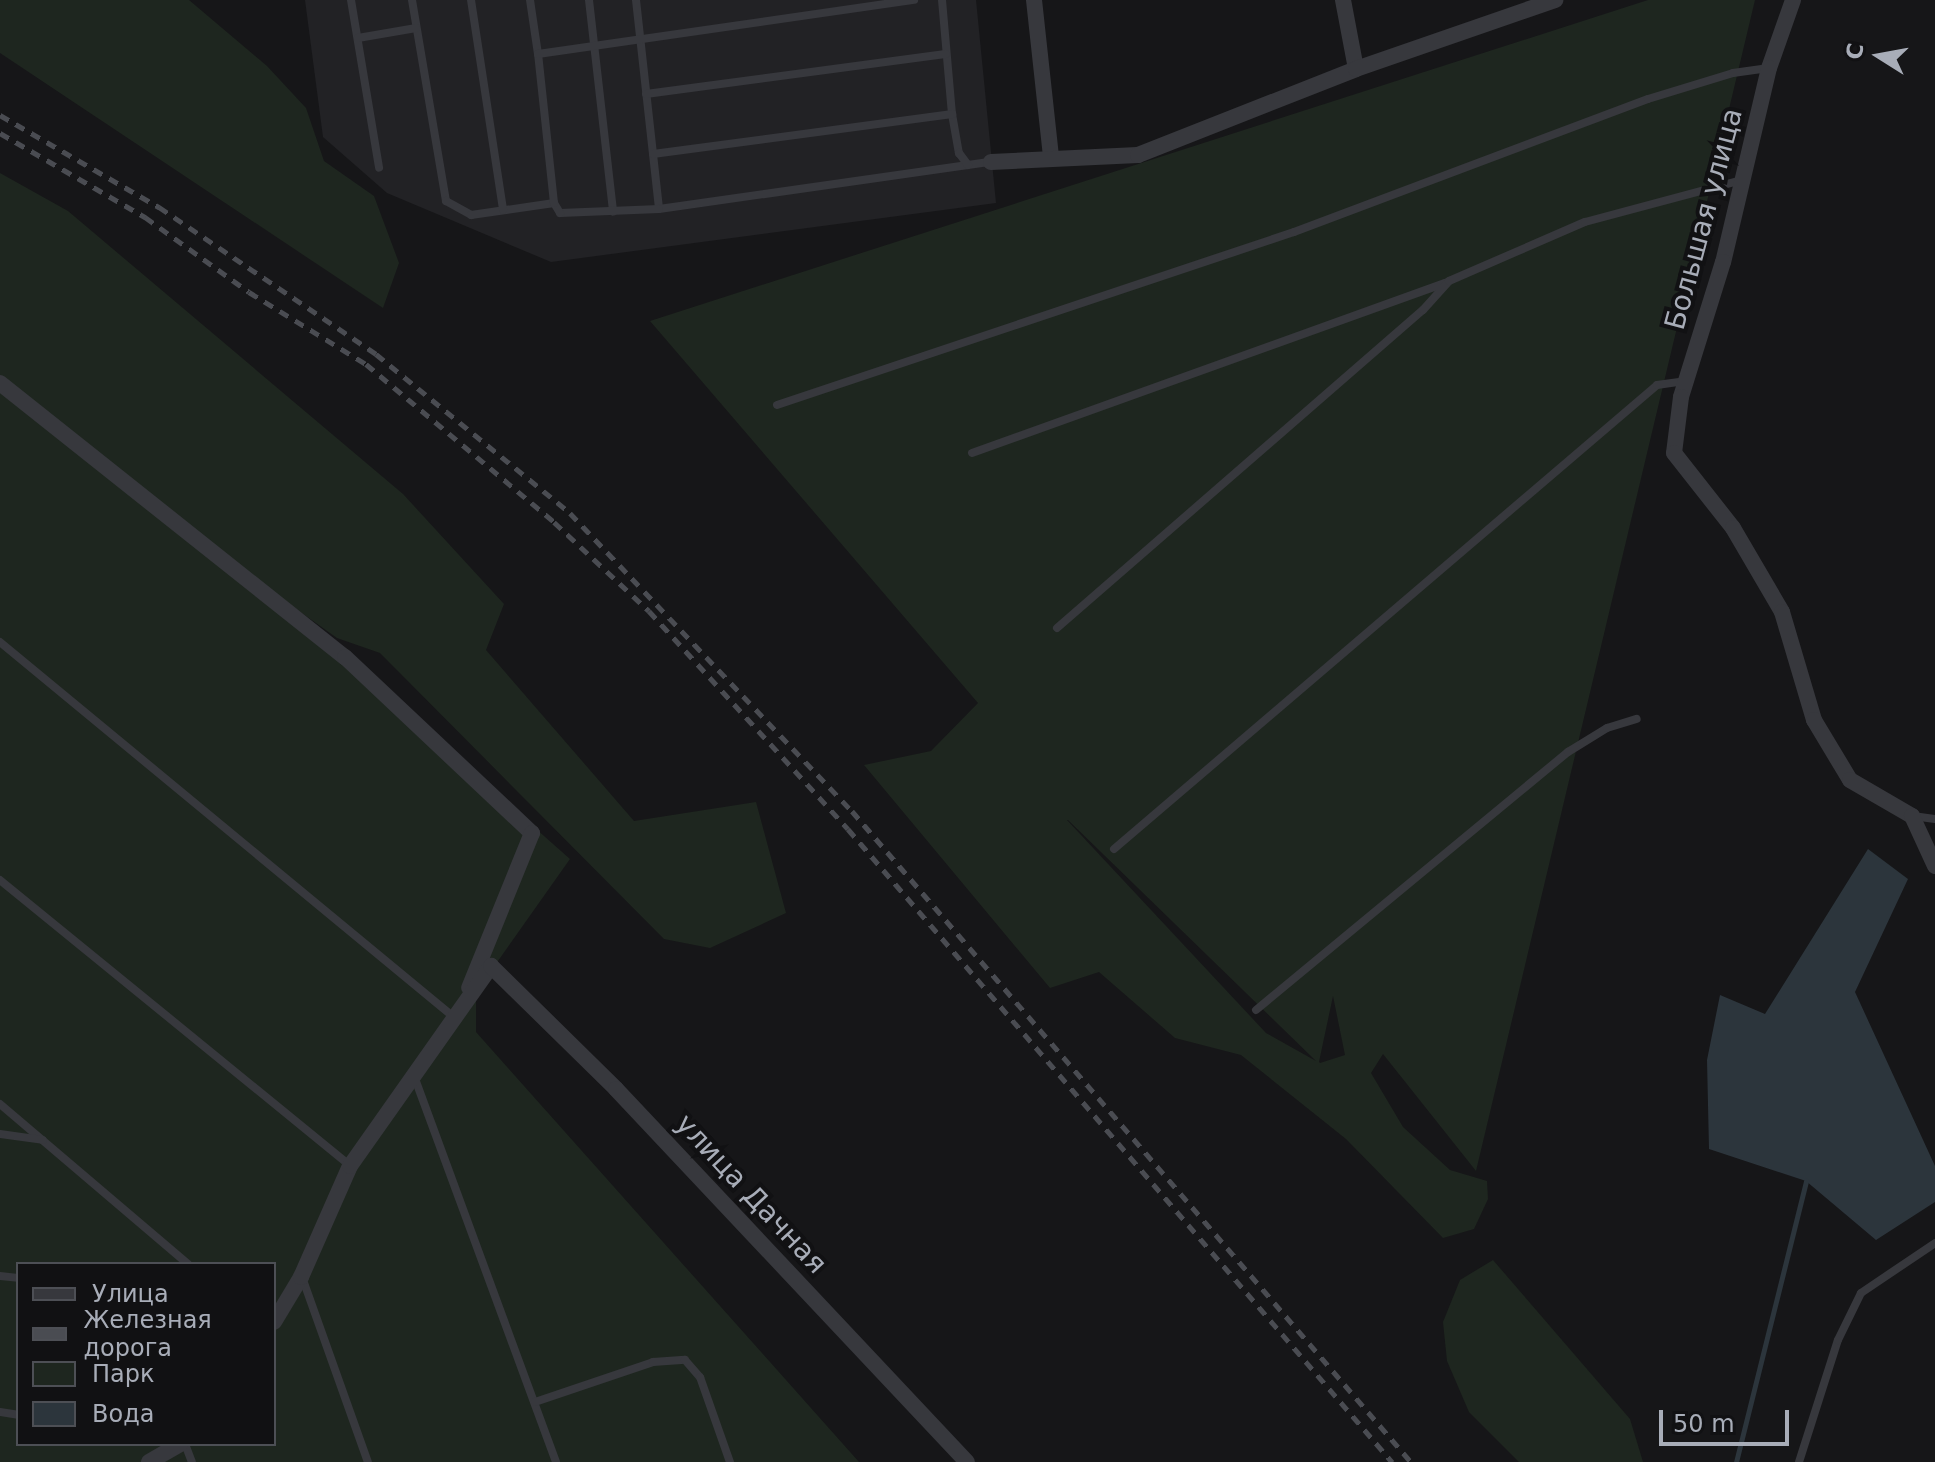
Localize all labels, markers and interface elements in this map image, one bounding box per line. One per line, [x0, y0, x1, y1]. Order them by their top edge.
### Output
north arrow [1839, 16, 1919, 96]
text: С [1841, 41, 1869, 62]
street label: Большая улица [1658, 104, 1750, 334]
street label: улица Дачная [669, 1107, 833, 1281]
legend [16, 1262, 276, 1446]
text: Улица [92, 1280, 169, 1308]
text: Железная дорога [83, 1306, 212, 1362]
text: Парк [92, 1360, 154, 1388]
scale bar [1663, 1394, 1793, 1444]
text: Вода [92, 1400, 154, 1428]
text: 50 m [1673, 1410, 1735, 1438]

